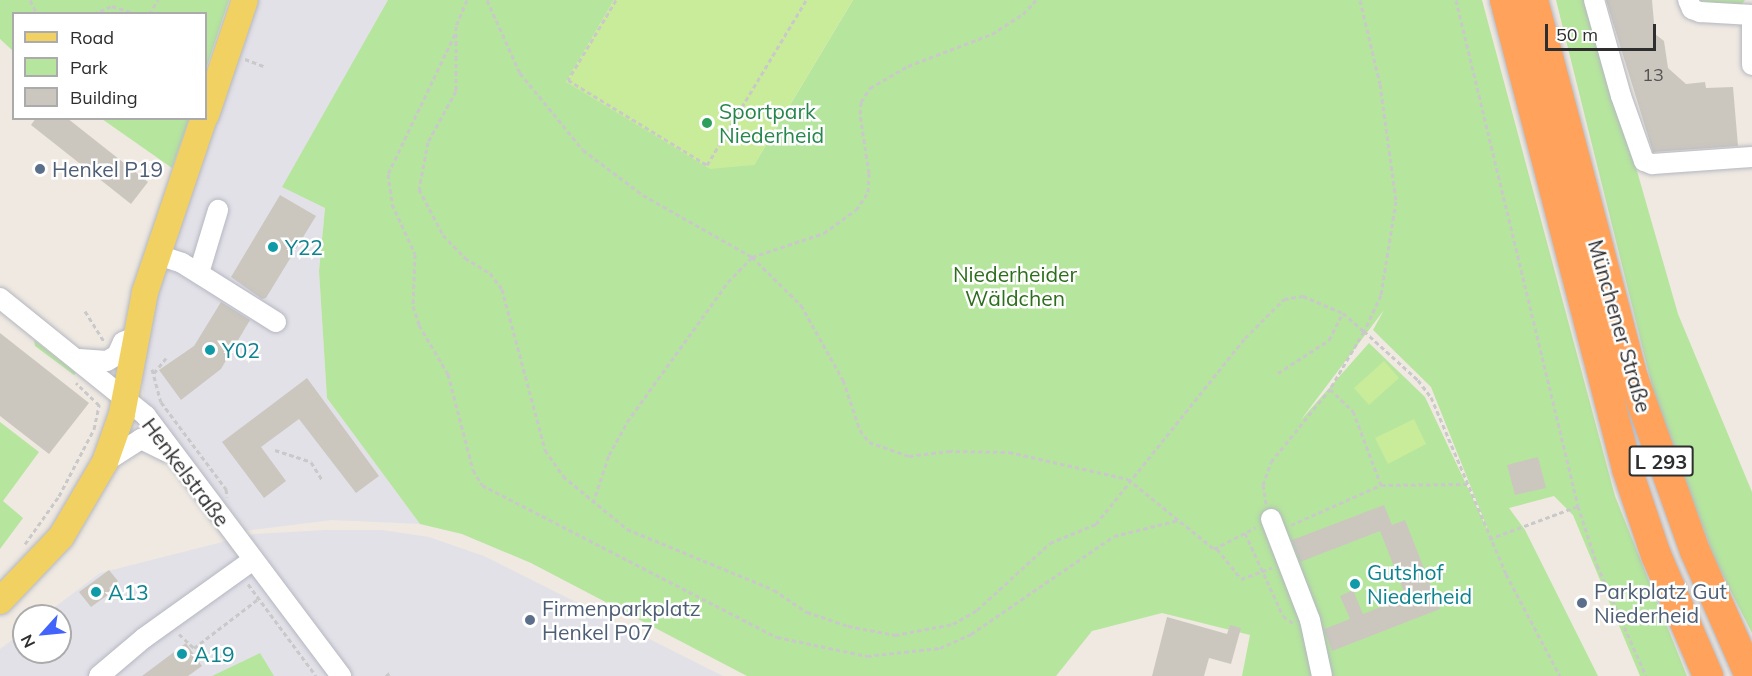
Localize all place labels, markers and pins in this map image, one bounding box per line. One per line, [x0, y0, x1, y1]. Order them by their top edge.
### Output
place label: Sportpark Niederheid [719, 98, 824, 148]
marker: Sportpark Niederheid [700, 116, 714, 130]
place label: Henkel P19 [52, 156, 163, 182]
marker: Henkel P19 [33, 162, 47, 176]
place label: Y22 [285, 234, 323, 260]
marker: Y22 [266, 240, 280, 254]
place label: Y02 [222, 337, 260, 363]
marker: Y02 [203, 343, 217, 357]
place label: Gutshof Niederheid [1367, 559, 1472, 609]
marker: Gutshof Niederheid [1348, 577, 1362, 591]
place label: Parkplatz Gut Niederheid [1594, 578, 1727, 628]
place label: A13 [108, 579, 149, 605]
marker: A13 [89, 585, 103, 599]
place label: Firmenparkplatz Henkel P07 [542, 595, 701, 645]
marker: Parkplatz Gut Niederheid [1575, 596, 1589, 610]
marker: Firmenparkplatz Henkel P07 [523, 613, 537, 627]
place label: A19 [194, 641, 235, 667]
marker: A19 [175, 647, 189, 661]

